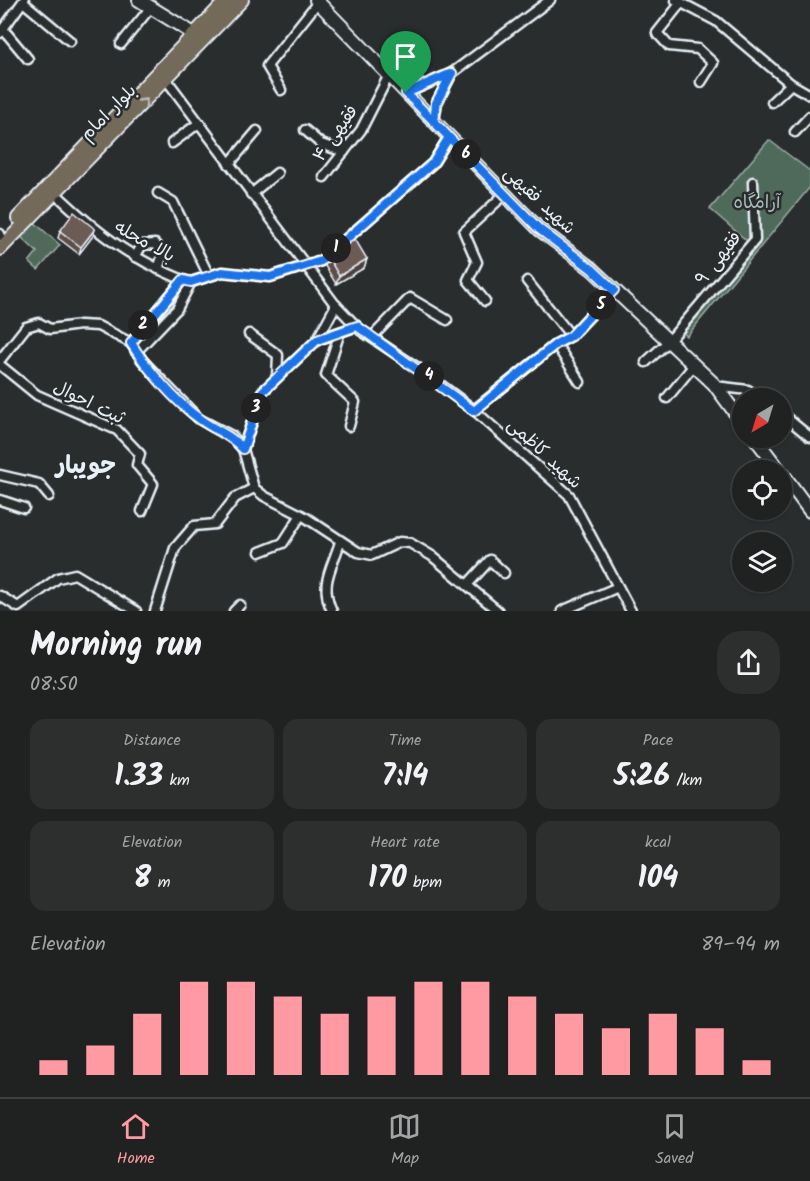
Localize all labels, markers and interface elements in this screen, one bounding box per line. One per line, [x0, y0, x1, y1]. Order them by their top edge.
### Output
pin [380, 31, 431, 93]
icon: arrive [389, 40, 422, 73]
street label: بلوار امام [74, 78, 144, 148]
one-way arrow [136, 98, 147, 109]
street label: فقیهی ۴ [306, 99, 367, 169]
pin: 6 [451, 139, 481, 169]
text: 6 [462, 141, 470, 166]
street label: شهید فقیهی [496, 160, 582, 242]
park label: آرامگاه [734, 189, 782, 218]
street label: بالا محله [108, 214, 180, 271]
street label: فقیهی ۹ [689, 226, 750, 292]
pin: 1 [321, 233, 351, 263]
text: 1 [334, 235, 338, 260]
pin: 5 [586, 290, 616, 320]
text: 5 [597, 292, 605, 317]
pin: 2 [128, 310, 158, 340]
text: 2 [138, 312, 148, 337]
pin: 4 [414, 361, 444, 391]
text: 4 [425, 363, 433, 388]
street label: ثبت احوال [48, 374, 130, 433]
north arrow [732, 388, 792, 448]
map controls [732, 388, 792, 592]
pin: 3 [241, 393, 271, 423]
text: 3 [252, 395, 260, 420]
street label: شهید کاظمی [500, 411, 588, 497]
district label: جویبار [54, 447, 116, 486]
button: locate [732, 460, 792, 520]
button: layers [732, 532, 792, 592]
text: Morning run [30, 620, 202, 673]
button: share [717, 631, 780, 694]
text: 08:50 [30, 669, 78, 701]
text: Distance [123, 728, 181, 753]
text: Time [389, 728, 421, 753]
text: Pace [643, 728, 673, 753]
text: 1.33 [114, 753, 163, 801]
text: 7:14 [382, 753, 428, 801]
text: 5:26 [614, 753, 670, 801]
text: km [163, 768, 190, 793]
text: /km [670, 768, 702, 793]
text: Elevation [122, 830, 182, 855]
text: Heart rate [370, 830, 440, 855]
text: kcal [645, 830, 671, 855]
text: 8 [134, 855, 151, 903]
text: 170 [368, 855, 407, 903]
text: 104 [638, 855, 678, 903]
text: m [151, 870, 170, 895]
text: bpm [407, 870, 442, 895]
text: Elevation [30, 929, 106, 961]
text: 89–94 m [701, 929, 780, 961]
tab: Home [117, 1110, 155, 1171]
tab: Map [388, 1110, 421, 1171]
tab: Saved [655, 1110, 693, 1171]

